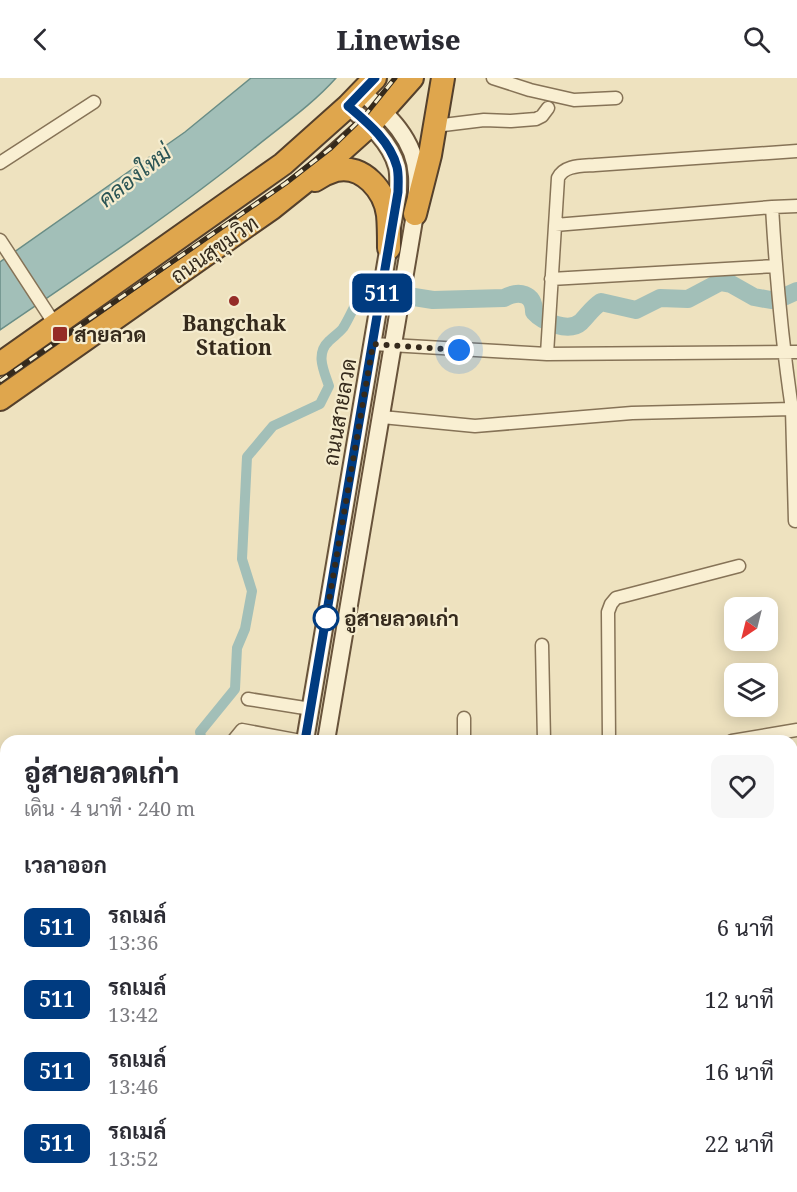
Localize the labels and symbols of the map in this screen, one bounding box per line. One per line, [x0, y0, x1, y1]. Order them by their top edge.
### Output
water label: คลองใหม่ [91, 136, 178, 213]
street label: ถนนสุขุมวิท [165, 209, 264, 290]
line badge: 511 [348, 274, 416, 312]
marker: Bangchak Station [227, 294, 241, 308]
place label: Bangchak Station [182, 309, 286, 361]
place label: สายลวด [74, 320, 146, 348]
marker: สายลวด [51, 325, 69, 343]
your location [444, 335, 474, 365]
street label: ถนนสายลวด [316, 356, 362, 468]
north arrow [724, 597, 778, 651]
place label: อู่สายลวดเก่า [344, 604, 459, 633]
marker: อู่สายลวดเก่า [313, 605, 339, 631]

